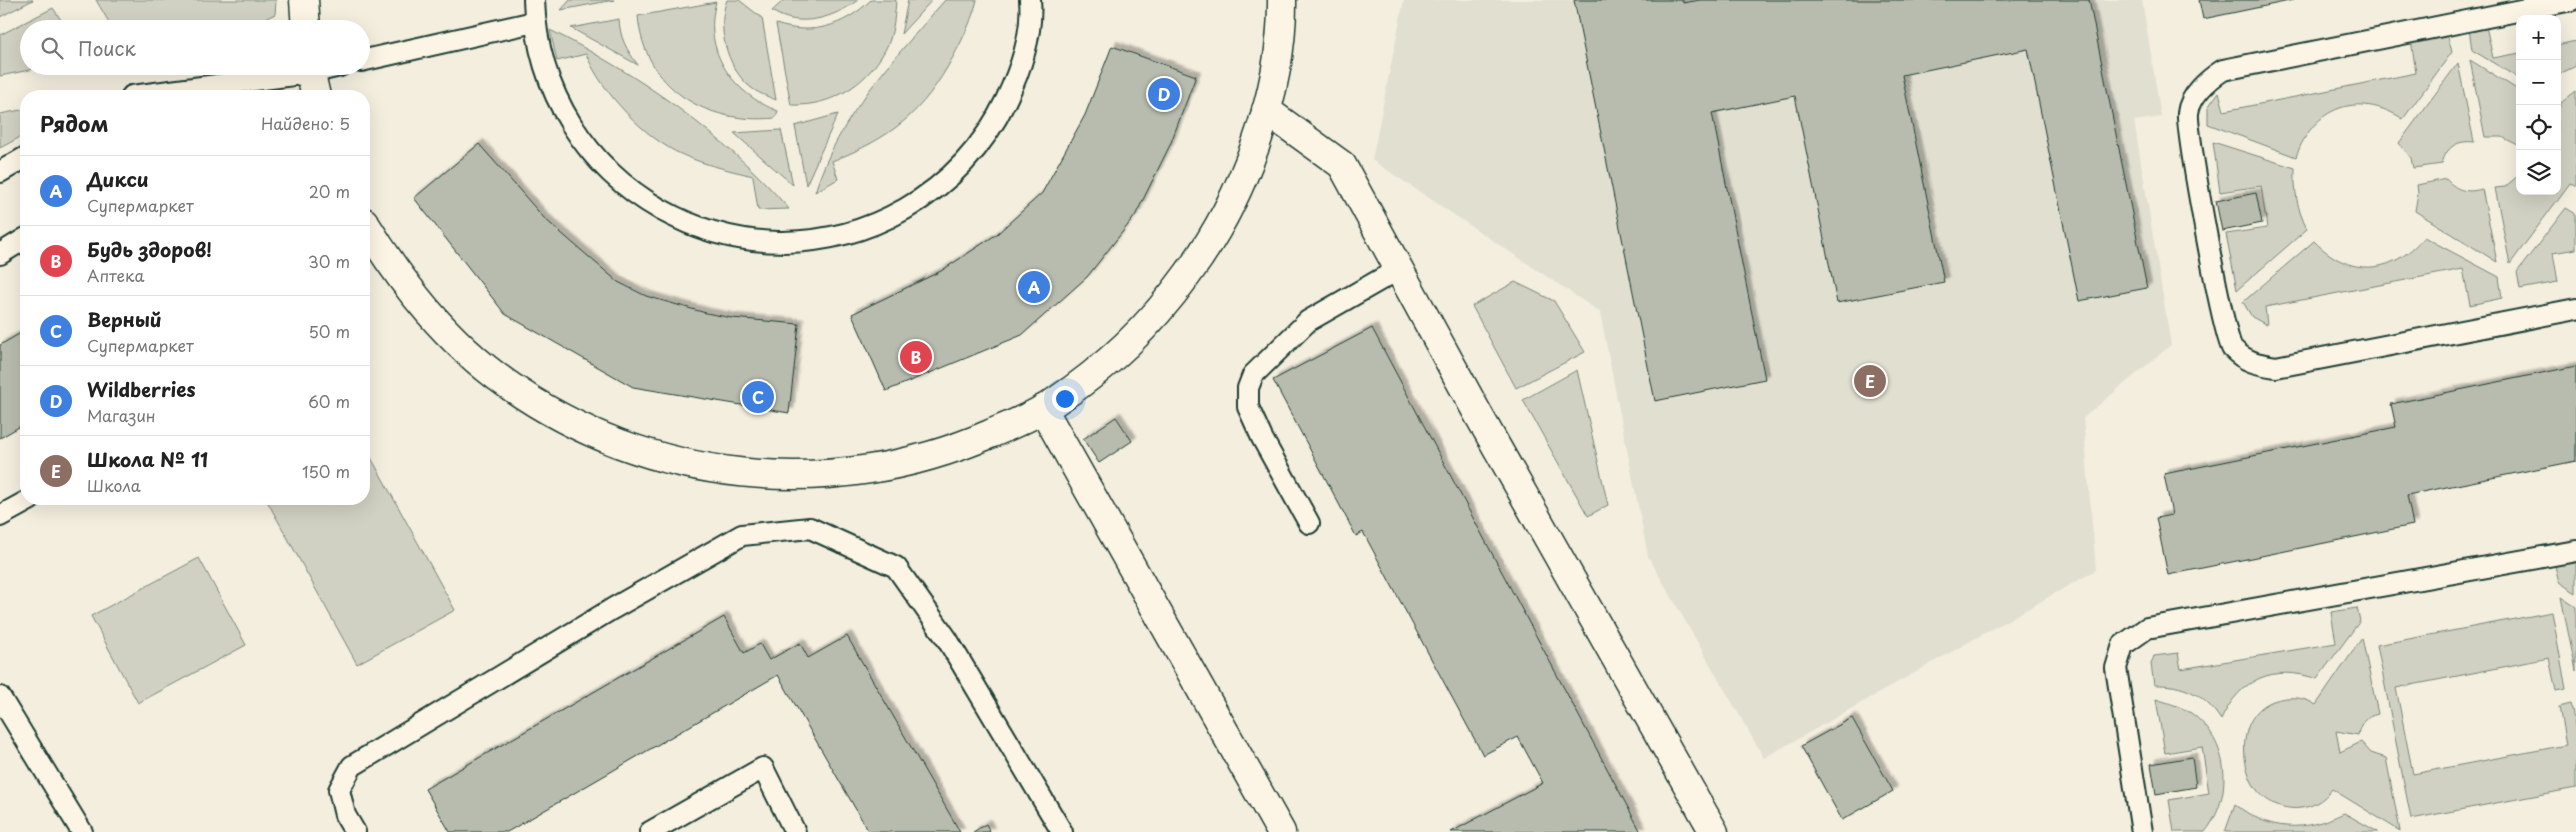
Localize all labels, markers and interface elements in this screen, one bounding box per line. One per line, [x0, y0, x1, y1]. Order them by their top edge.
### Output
map controls [2516, 15, 2561, 195]
button: + [2516, 15, 2561, 60]
search box [20, 20, 370, 75]
icon: search [38, 34, 66, 62]
text: Поиск [78, 34, 136, 62]
button: − [2516, 60, 2561, 105]
pin: D [1148, 75, 1180, 113]
button: locate [2516, 105, 2561, 150]
text: Рядом [40, 107, 108, 139]
text: Найдено: 5 [261, 111, 350, 135]
button: layers [2516, 150, 2561, 195]
text: Дикси [87, 165, 149, 193]
text: A [50, 179, 62, 203]
text: 20 m [309, 179, 350, 203]
text: Супермаркет [87, 193, 194, 217]
text: Будь здоров! [87, 235, 212, 263]
text: B [51, 249, 61, 273]
text: 30 m [308, 249, 350, 273]
text: Аптека [87, 263, 144, 287]
pin: A [1018, 268, 1050, 306]
text: Верный [87, 305, 162, 333]
text: C [50, 319, 62, 343]
text: 50 m [309, 319, 350, 343]
text: Супермаркет [87, 333, 194, 357]
pin: B [900, 338, 932, 376]
pin: E [1854, 362, 1886, 400]
text: Wildberries [87, 375, 196, 403]
pin: C [742, 378, 774, 416]
your location [1052, 386, 1078, 412]
text: D [50, 389, 62, 413]
text: 60 m [308, 389, 350, 413]
text: Магазин [87, 403, 156, 427]
text: Школа № 11 [87, 445, 208, 473]
text: E [51, 459, 61, 483]
text: 150 m [302, 459, 350, 483]
text: Школа [87, 473, 141, 497]

